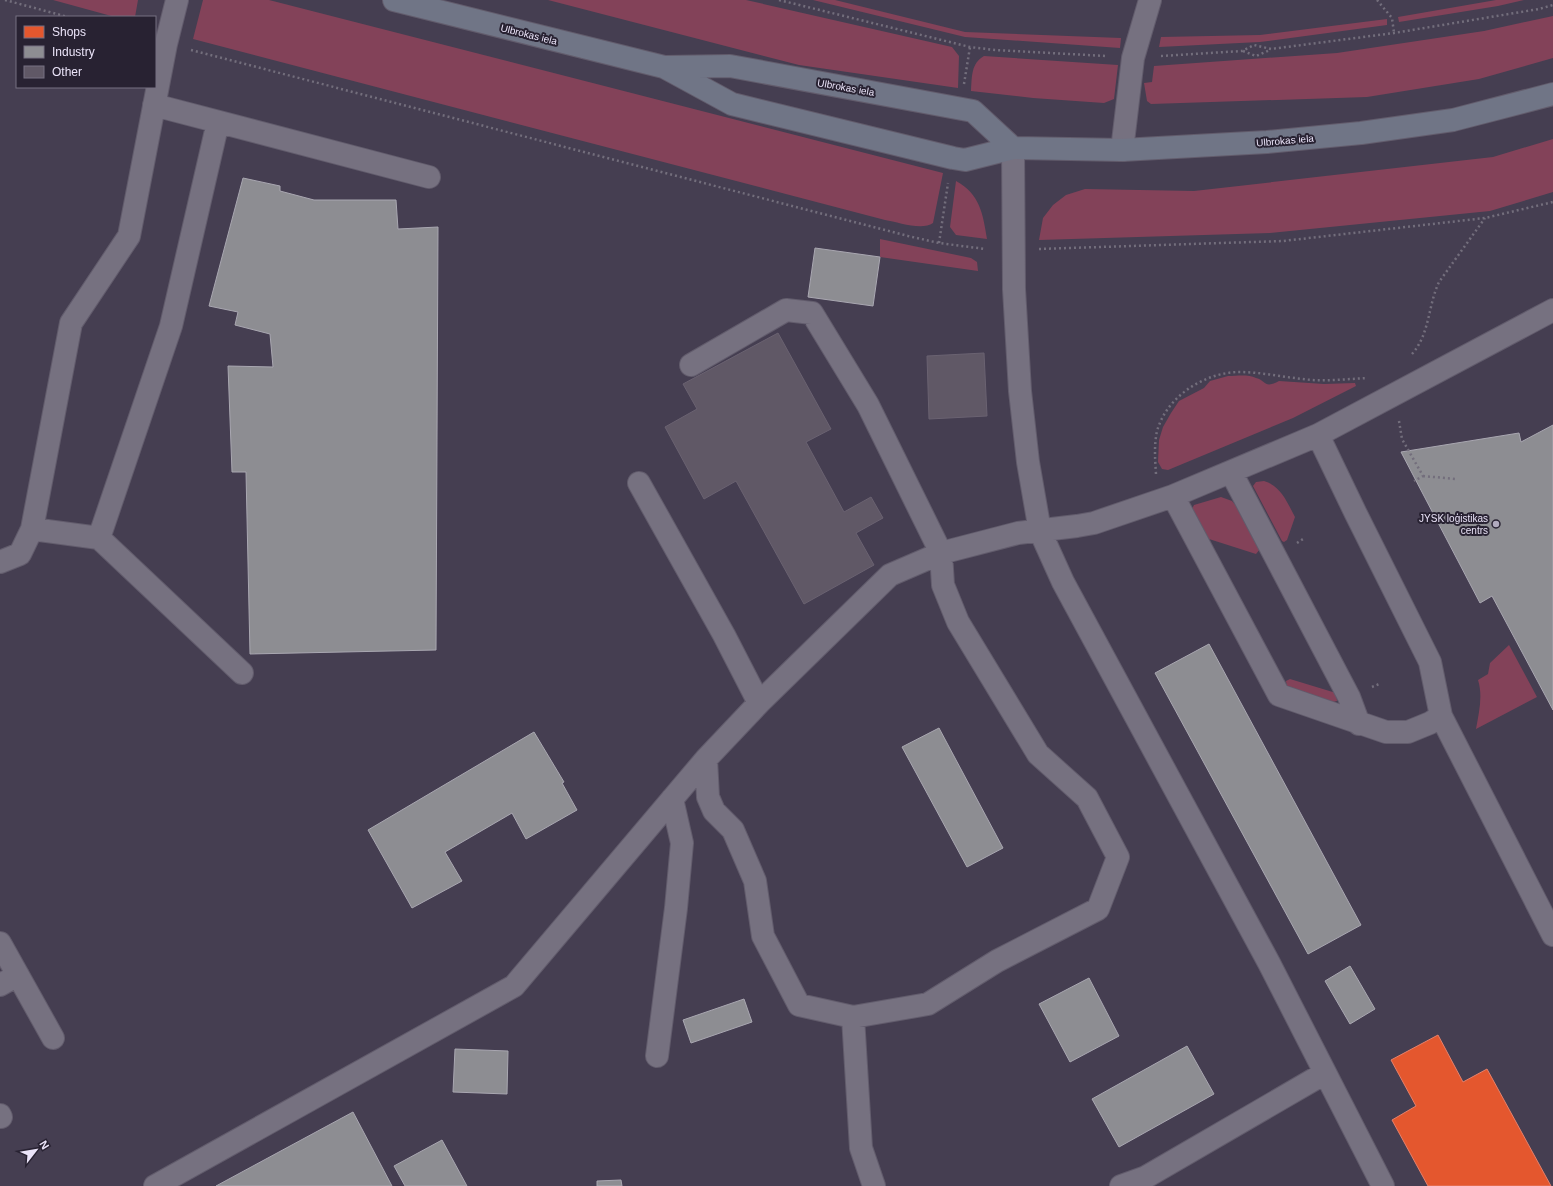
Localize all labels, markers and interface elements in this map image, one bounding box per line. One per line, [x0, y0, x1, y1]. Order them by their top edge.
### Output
legend [16, 16, 156, 88]
street label: Ulbrokas iela [500, 22, 559, 47]
text: Shops [52, 25, 86, 39]
text: Industry [52, 45, 95, 59]
text: Other [52, 65, 82, 79]
street label: Ulbrokas iela [816, 77, 876, 98]
street label: Ulbrokas iela [1256, 132, 1315, 148]
place label: JYSK loģistikas centrs [1419, 512, 1488, 536]
marker: JYSK loģistikas centrs [1491, 519, 1501, 529]
north arrow [16, 1130, 56, 1170]
text: N [37, 1138, 52, 1151]

